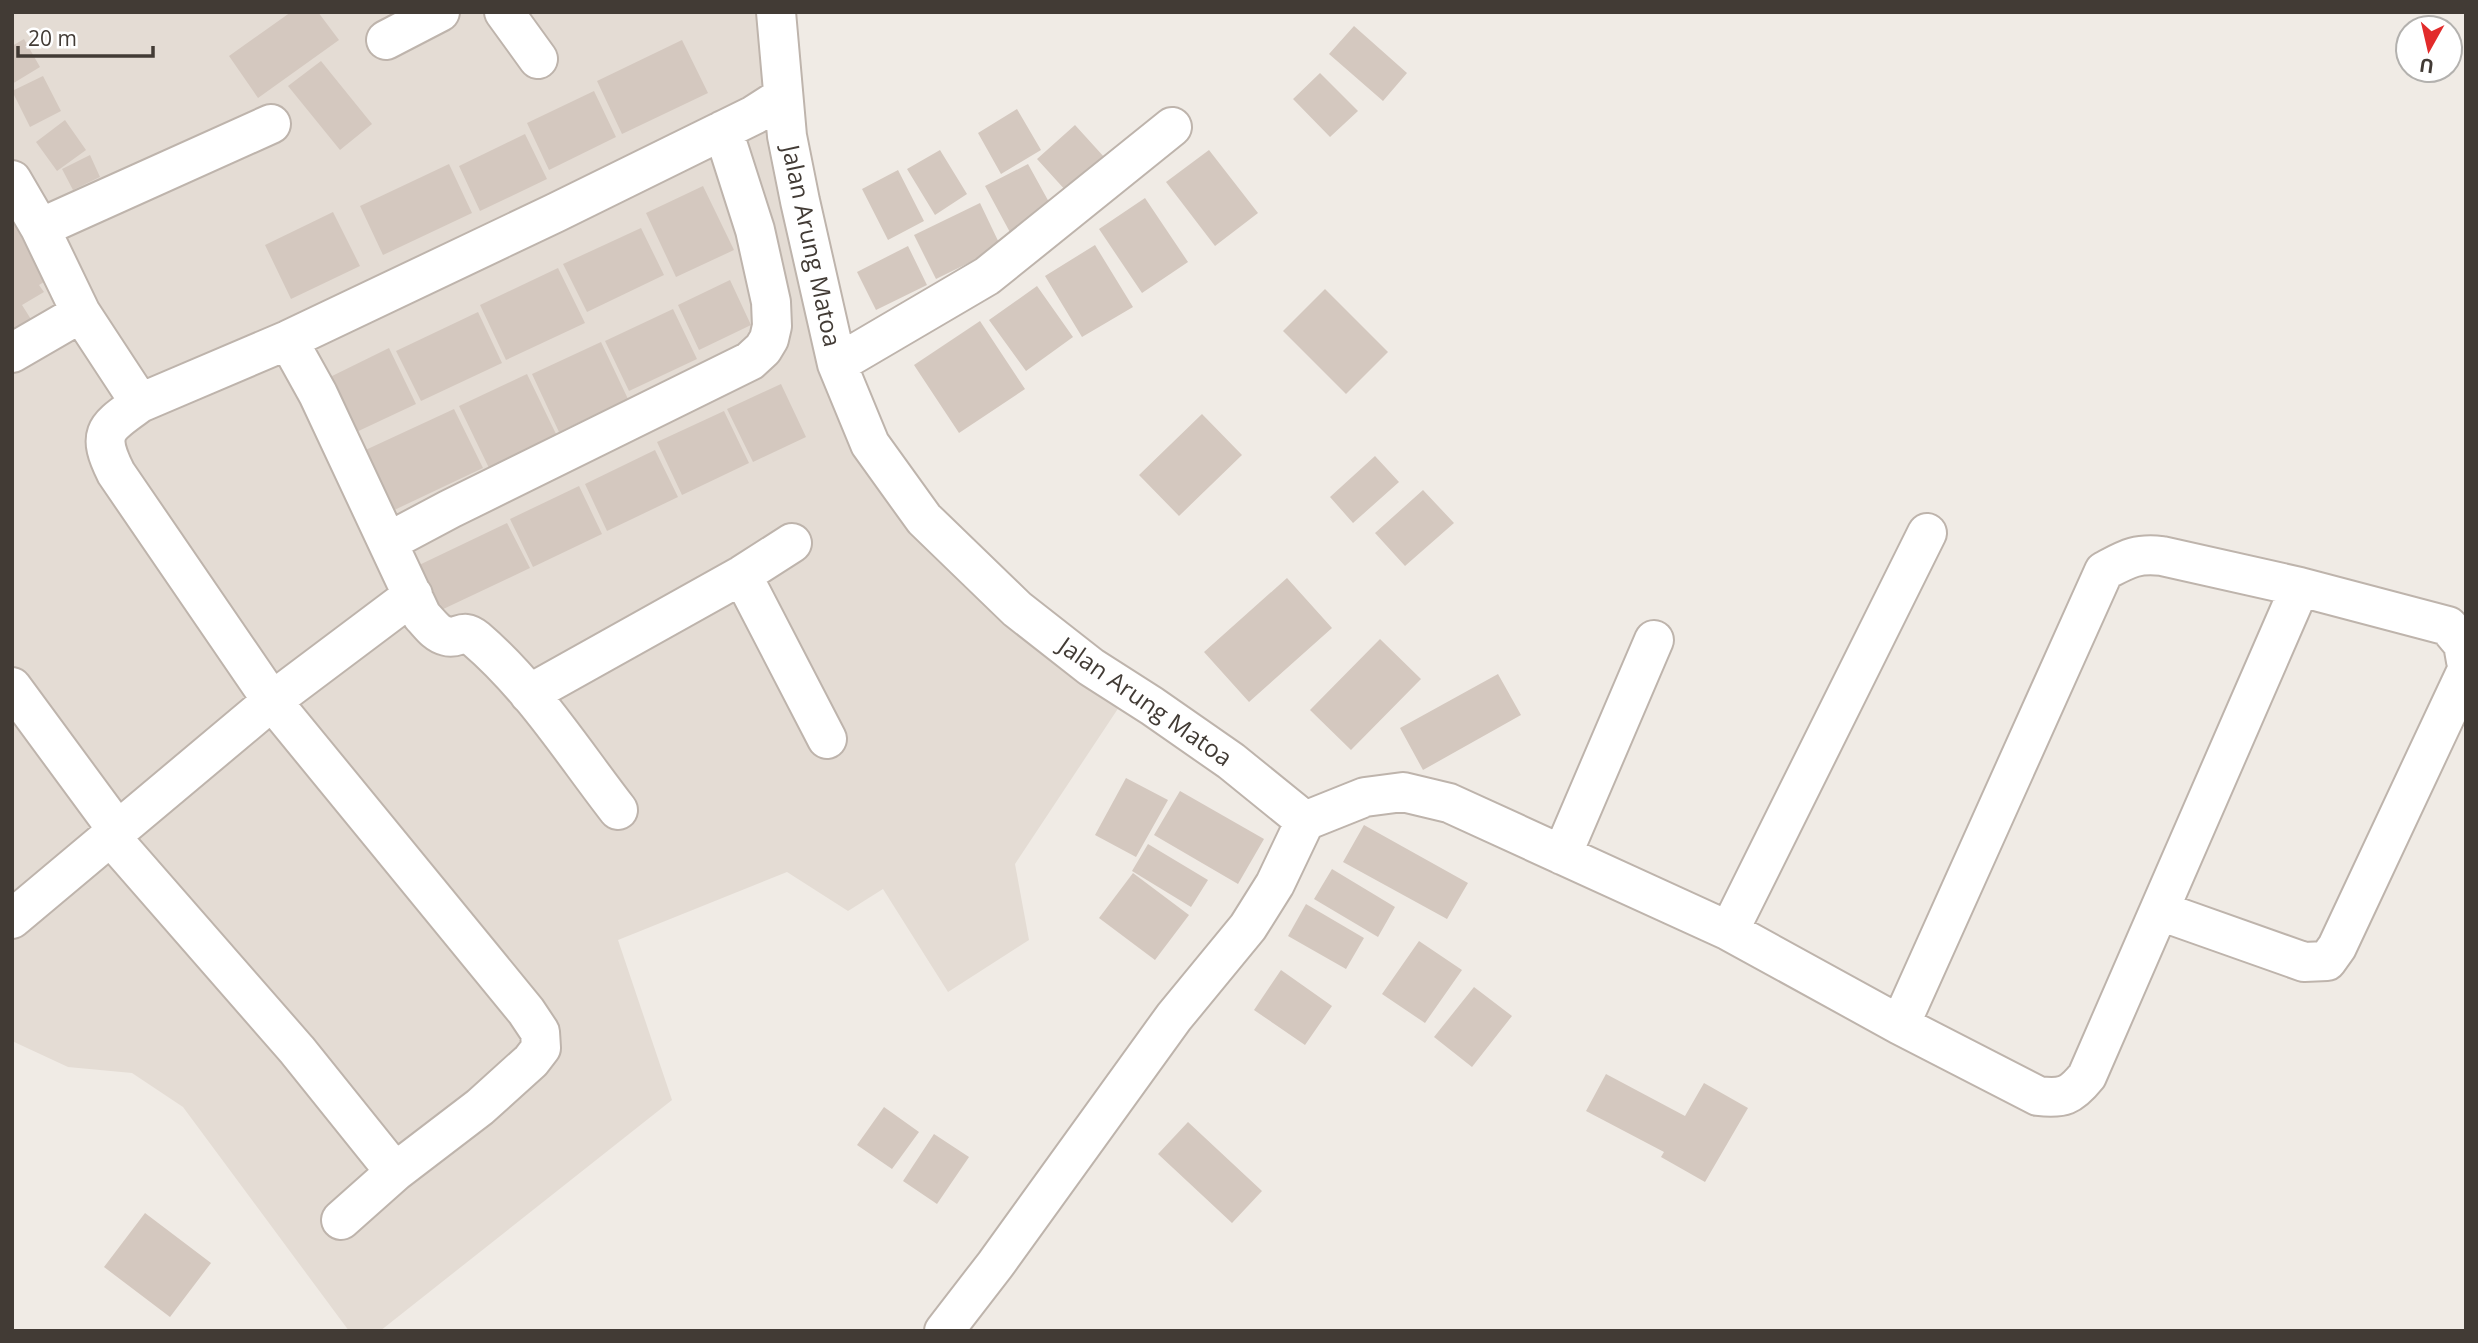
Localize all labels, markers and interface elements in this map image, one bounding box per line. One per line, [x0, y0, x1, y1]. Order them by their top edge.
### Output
scale bar [18, 14, 152, 58]
north arrow [2394, 14, 2464, 84]
text: 20 m [28, 24, 77, 52]
text: U [2418, 52, 2436, 80]
street label: Jalan Arung Matoa [775, 140, 850, 349]
street label: Jalan Arung Matoa [1051, 627, 1239, 773]

